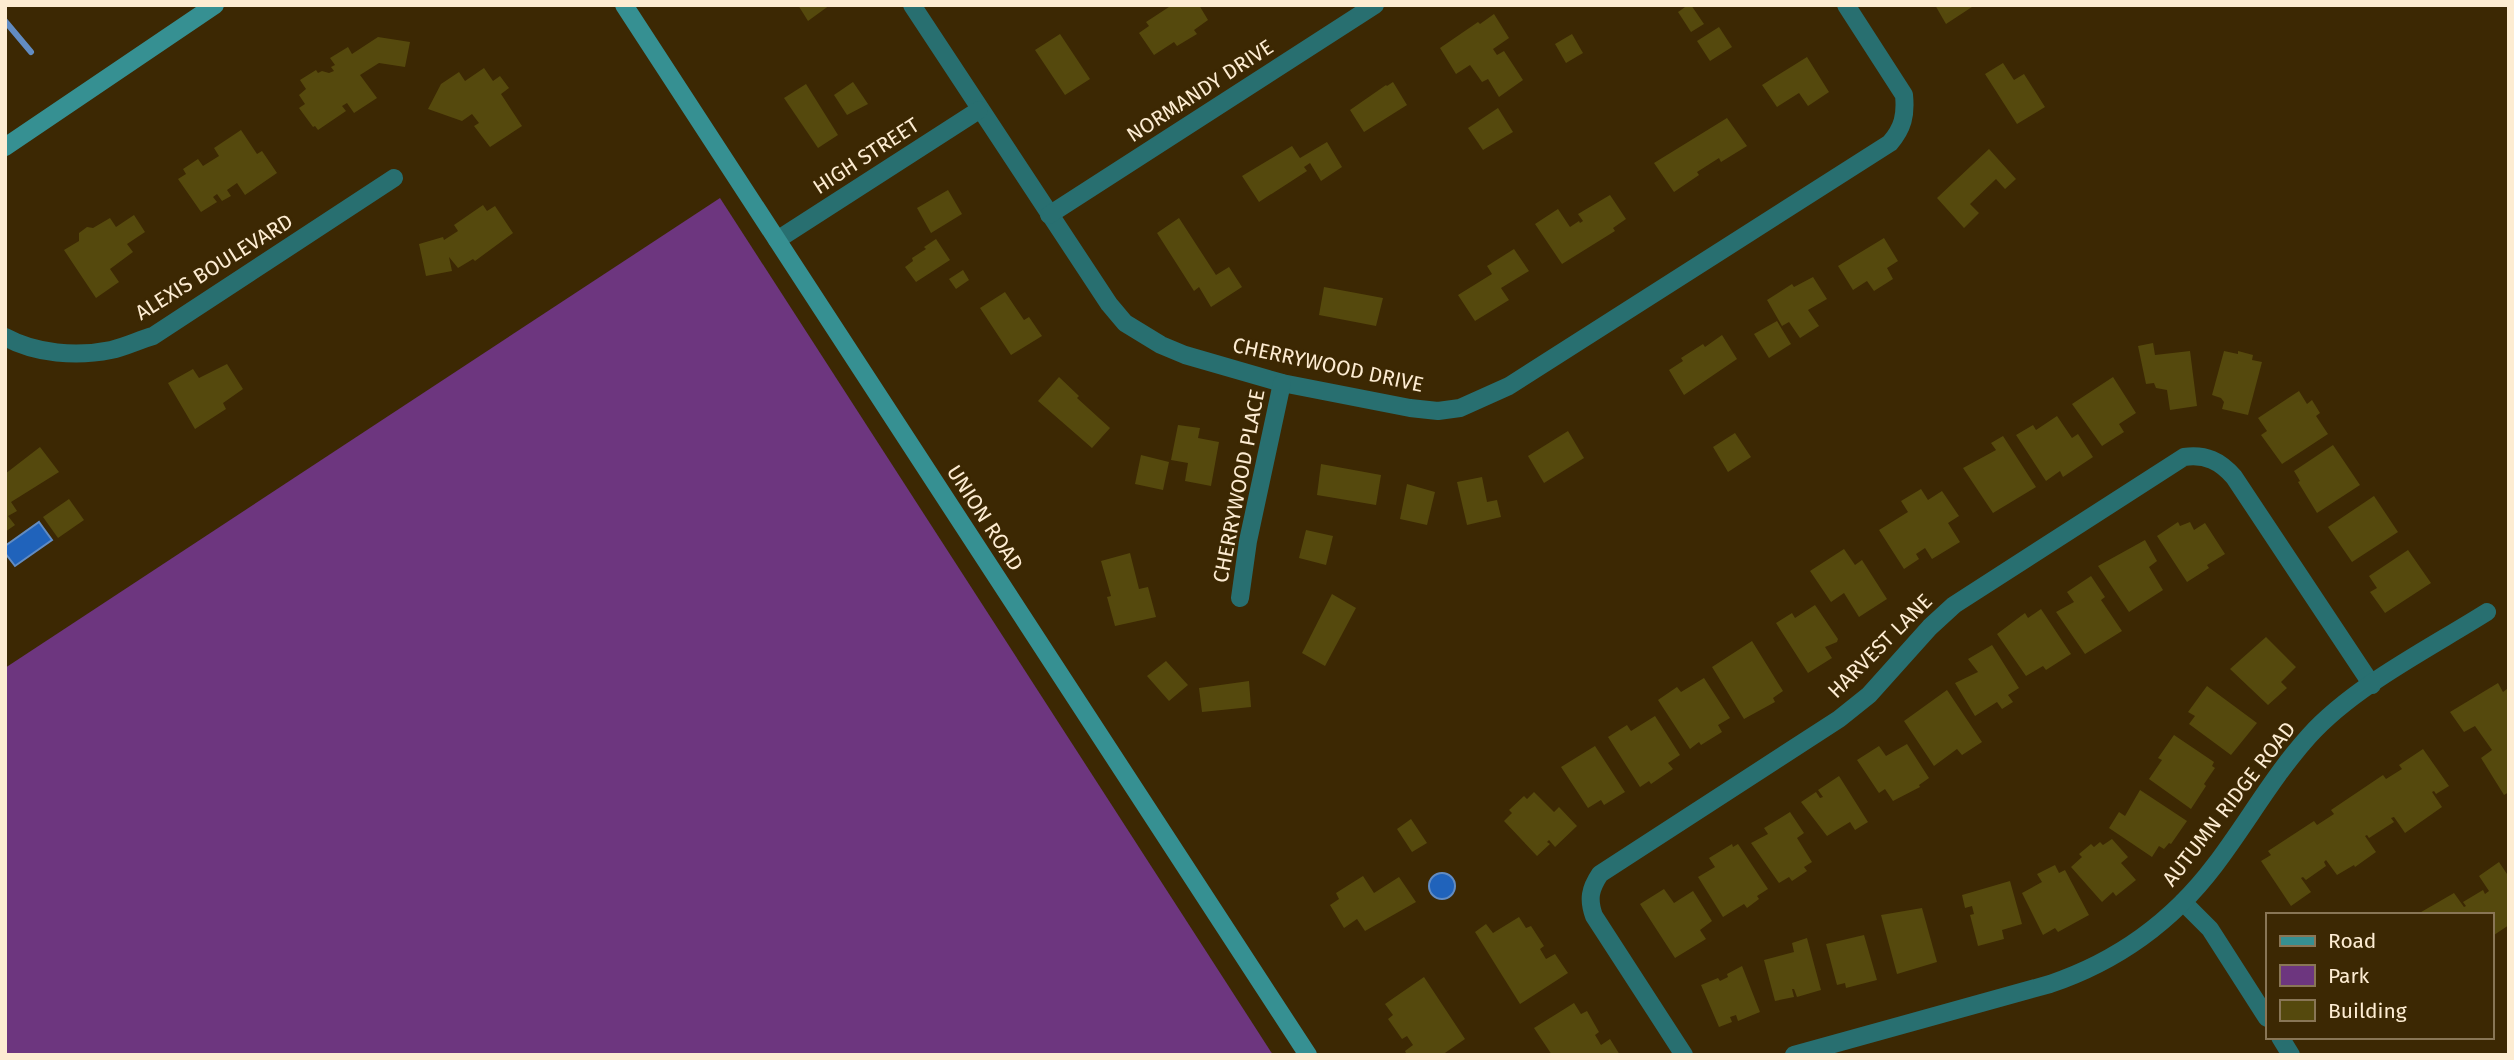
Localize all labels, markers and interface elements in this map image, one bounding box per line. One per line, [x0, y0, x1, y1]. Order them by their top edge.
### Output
street label: NORMANDY DRIVE [1122, 34, 1278, 148]
street label: HIGH STREET [808, 112, 924, 200]
street label: ALEXIS BOULEVARD [130, 208, 298, 326]
street label: CHERRYWOOD DRIVE [1230, 332, 1426, 398]
street label: CHERRYWOOD PLACE [1207, 387, 1271, 585]
street label: UNION ROAD [941, 460, 1029, 576]
street label: HARVEST LANE [1822, 588, 1938, 704]
street label: AUTUMN RIDGE ROAD [2157, 717, 2301, 891]
legend [2266, 913, 2493, 1039]
text: Road [2328, 928, 2376, 954]
text: Park [2328, 963, 2370, 989]
text: Building [2328, 998, 2407, 1024]

